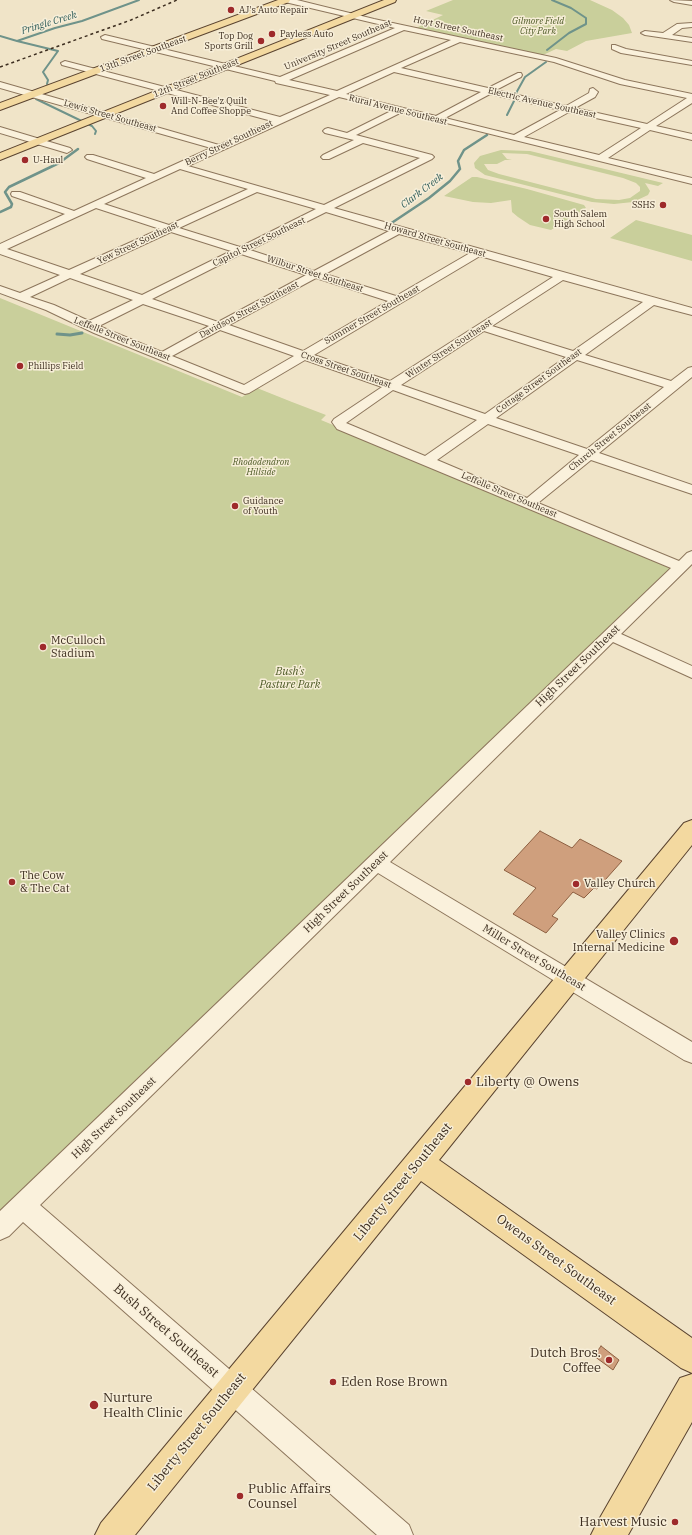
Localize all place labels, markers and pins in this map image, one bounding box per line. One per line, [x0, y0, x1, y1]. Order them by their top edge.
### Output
marker: AJ's Auto Repair [226, 5, 236, 15]
place label: AJ's Auto Repair [239, 5, 308, 15]
marker: Payless Auto [267, 29, 277, 39]
place label: Payless Auto [280, 29, 333, 39]
place label: Top Dog Sports Grill [205, 31, 253, 52]
marker: Top Dog Sports Grill [256, 36, 266, 46]
place label: Will-N-Bee'z Quilt And Coffee Shoppe [171, 96, 251, 117]
marker: Will-N-Bee'z Quilt And Coffee Shoppe [158, 101, 168, 111]
marker: U-Haul [20, 155, 30, 165]
place label: U-Haul [33, 155, 63, 165]
place label: SSHS [632, 200, 655, 210]
marker: SSHS [658, 200, 668, 210]
place label: South Salem High School [554, 209, 607, 230]
marker: South Salem High School [541, 214, 551, 224]
marker: Phillips Field [15, 361, 25, 371]
place label: Phillips Field [28, 361, 84, 371]
place label: Guidance of Youth [243, 496, 283, 517]
marker: Guidance of Youth [230, 501, 240, 511]
place label: McCulloch Stadium [51, 634, 106, 660]
marker: McCulloch Stadium [38, 642, 48, 652]
place label: The Cow & The Cat [20, 869, 70, 895]
marker: The Cow & The Cat [7, 877, 17, 887]
place label: Valley Church [584, 877, 656, 891]
marker: Valley Church [571, 879, 581, 889]
place label: Valley Clinics Internal Medicine [573, 928, 665, 954]
marker: Valley Clinics Internal Medicine [668, 935, 680, 947]
place label: Liberty @ Owens [476, 1074, 579, 1090]
marker: Liberty @ Owens [463, 1077, 473, 1087]
place label: Dutch Bros. Coffee [530, 1345, 601, 1376]
marker: Dutch Bros. Coffee [604, 1355, 614, 1365]
place label: Eden Rose Brown [341, 1374, 448, 1390]
marker: Eden Rose Brown [328, 1377, 338, 1387]
place label: Nurture Health Clinic [103, 1390, 183, 1421]
marker: Nurture Health Clinic [88, 1399, 100, 1411]
place label: Public Affairs Counsel [248, 1481, 331, 1512]
marker: Public Affairs Counsel [235, 1491, 245, 1501]
place label: Harvest Music [579, 1514, 667, 1530]
marker: Harvest Music [670, 1517, 680, 1527]

